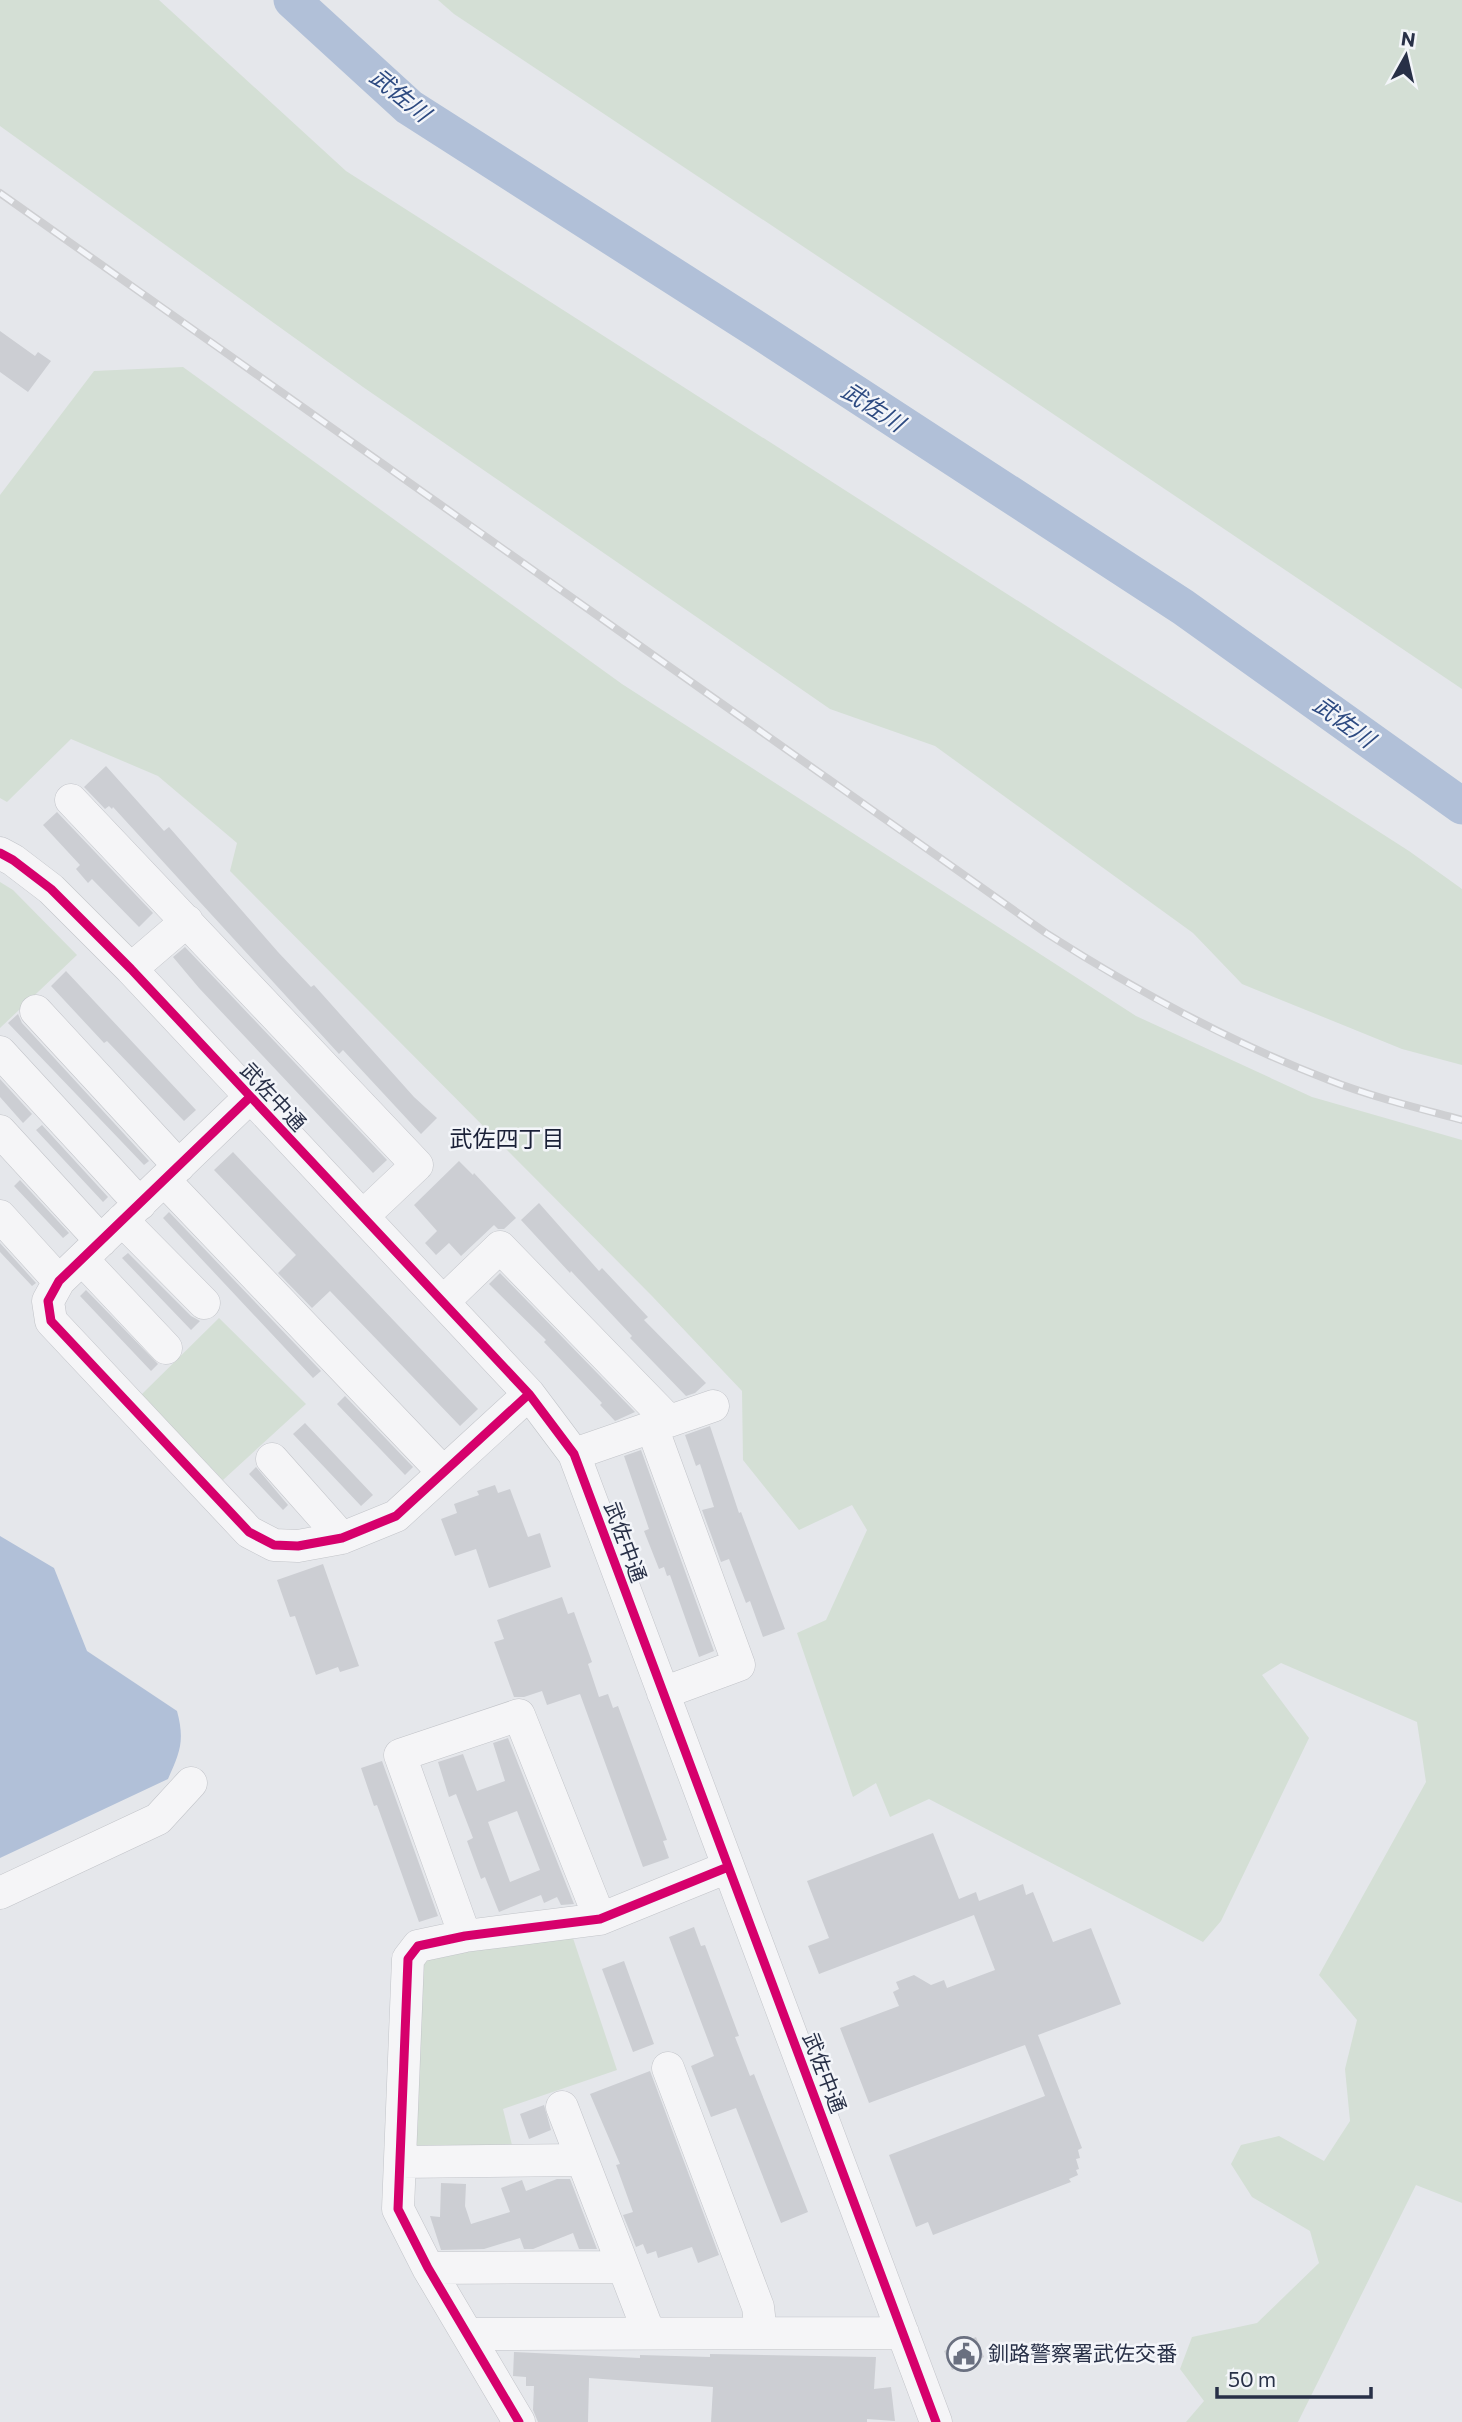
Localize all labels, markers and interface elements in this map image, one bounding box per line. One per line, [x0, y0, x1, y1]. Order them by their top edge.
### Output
north arrow [1371, 21, 1441, 91]
text: N [1400, 26, 1417, 51]
water label: 武佐川 [365, 62, 439, 129]
water label: 武佐川 [837, 376, 913, 438]
water label: 武佐川 [1308, 690, 1383, 755]
street label: 武佐中通 [236, 1057, 312, 1135]
district label: 武佐四丁目 [450, 1124, 565, 1152]
street label: 武佐中通 [600, 1498, 653, 1585]
street label: 武佐中通 [799, 2029, 852, 2116]
public building icon: 釧路警察署武佐交番 [945, 2335, 983, 2373]
place label: 釧路警察署武佐交番 [988, 2340, 1177, 2365]
scale bar [1217, 2356, 1371, 2400]
text: 50 m [1228, 2366, 1276, 2391]

